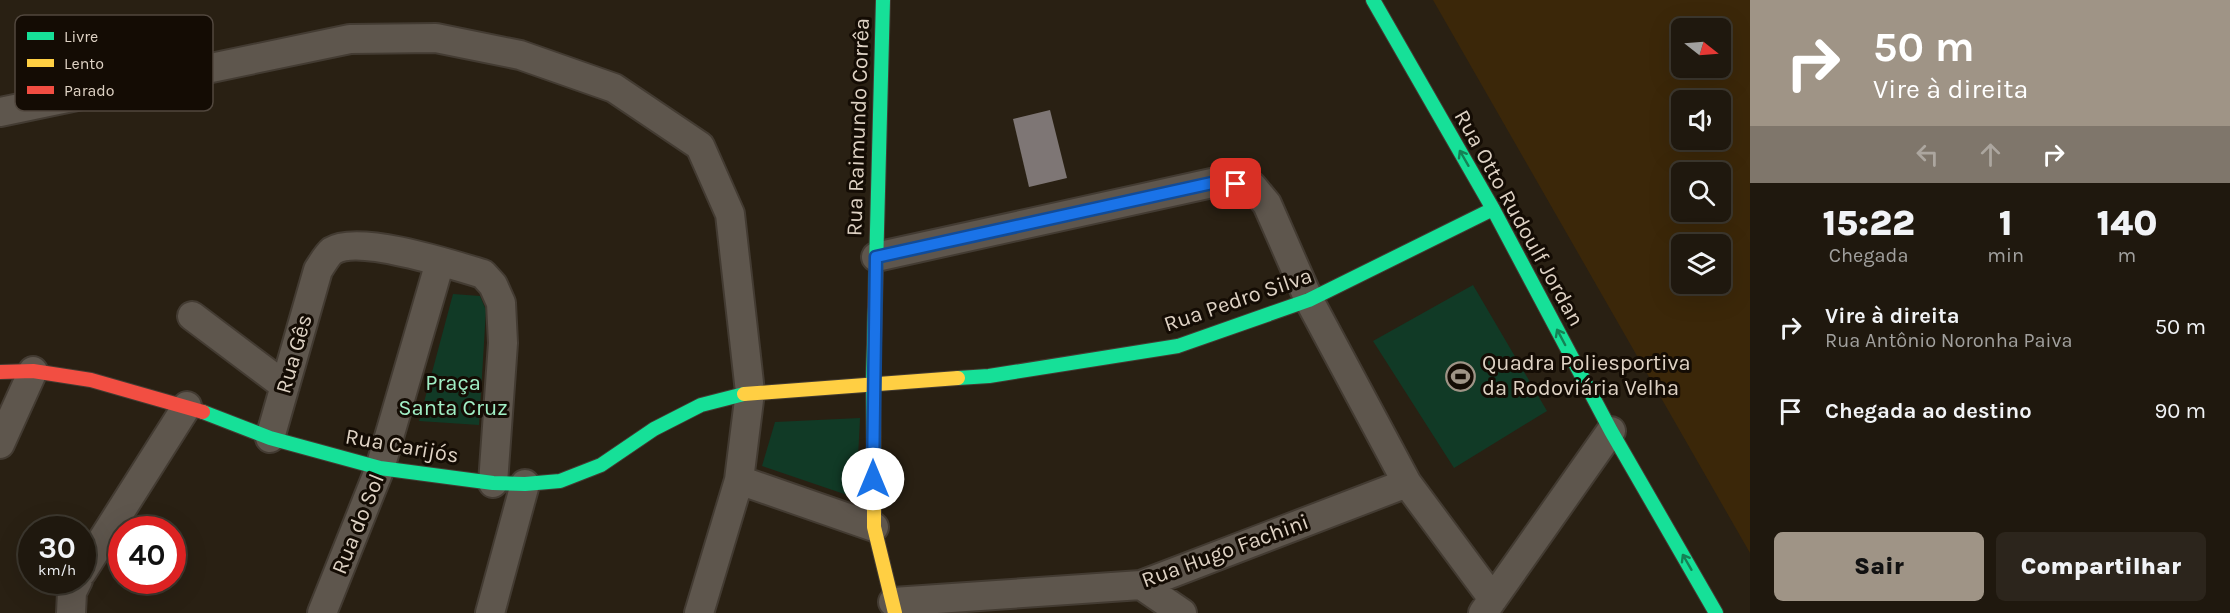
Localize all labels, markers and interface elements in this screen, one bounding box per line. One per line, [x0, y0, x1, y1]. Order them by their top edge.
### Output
legend [15, 15, 213, 111]
street label: Rua Raimundo Corrêa [841, 17, 875, 237]
north arrow [1671, 18, 1731, 78]
map controls [1671, 18, 1731, 294]
text: 50 m [1873, 22, 1975, 72]
icon: right [1774, 24, 1852, 102]
text: Livre [64, 27, 98, 46]
text: Lento [64, 54, 104, 73]
text: Vire à direita [1873, 73, 2028, 105]
text: Parado [64, 81, 114, 100]
button: sound [1671, 90, 1731, 150]
street label: Rua Otto Rudoulf Jordan [1449, 105, 1589, 331]
icon: left [1911, 138, 1944, 171]
icon: ahead [1974, 138, 2007, 171]
icon: right [2037, 138, 2070, 171]
one-way arrow [1458, 150, 1469, 168]
pin [1210, 158, 1261, 209]
button: search [1671, 162, 1731, 222]
icon: arrive [1219, 167, 1252, 200]
text: 15:22 [1823, 202, 1915, 244]
text: 1 [1999, 202, 2013, 244]
text: 140 [2097, 202, 2157, 244]
button: layers [1671, 234, 1731, 294]
text: Chegada [1829, 244, 1908, 267]
text: min [1987, 244, 2024, 267]
text: m [2118, 244, 2136, 267]
street label: Rua Pedro Silva [1160, 262, 1316, 338]
text: Vire à direita [1825, 303, 1960, 329]
street label: Rua Gês [270, 311, 318, 397]
icon: right [1774, 311, 1807, 344]
text: 50 m [2155, 314, 2206, 340]
one-way arrow [1555, 329, 1567, 346]
text: Rua Antônio Noronha Paiva [1825, 329, 2073, 352]
place label: Quadra Poliesportiva da Rodoviária Velha [1482, 350, 1691, 401]
sports icon: Quadra Poliesportiva da Rodoviária Velha [1445, 360, 1477, 392]
park label: Praça Santa Cruz [398, 370, 508, 421]
icon: arrive [1774, 395, 1807, 428]
text: Chegada ao destino [1825, 398, 2032, 424]
text: 90 m [2154, 398, 2206, 424]
street label: Rua Carijós [343, 423, 461, 469]
position arrow [841, 447, 905, 511]
street label: Rua do Sol [326, 470, 390, 578]
street label: Rua Hugo Fachini [1138, 509, 1312, 593]
speed limit sign: 40 [108, 516, 186, 594]
text: 30 [38, 530, 76, 566]
button: Sair [1774, 532, 1984, 601]
button: Compartilhar [1996, 532, 2206, 601]
one-way arrow [1681, 554, 1693, 571]
text: km/h [38, 561, 76, 579]

